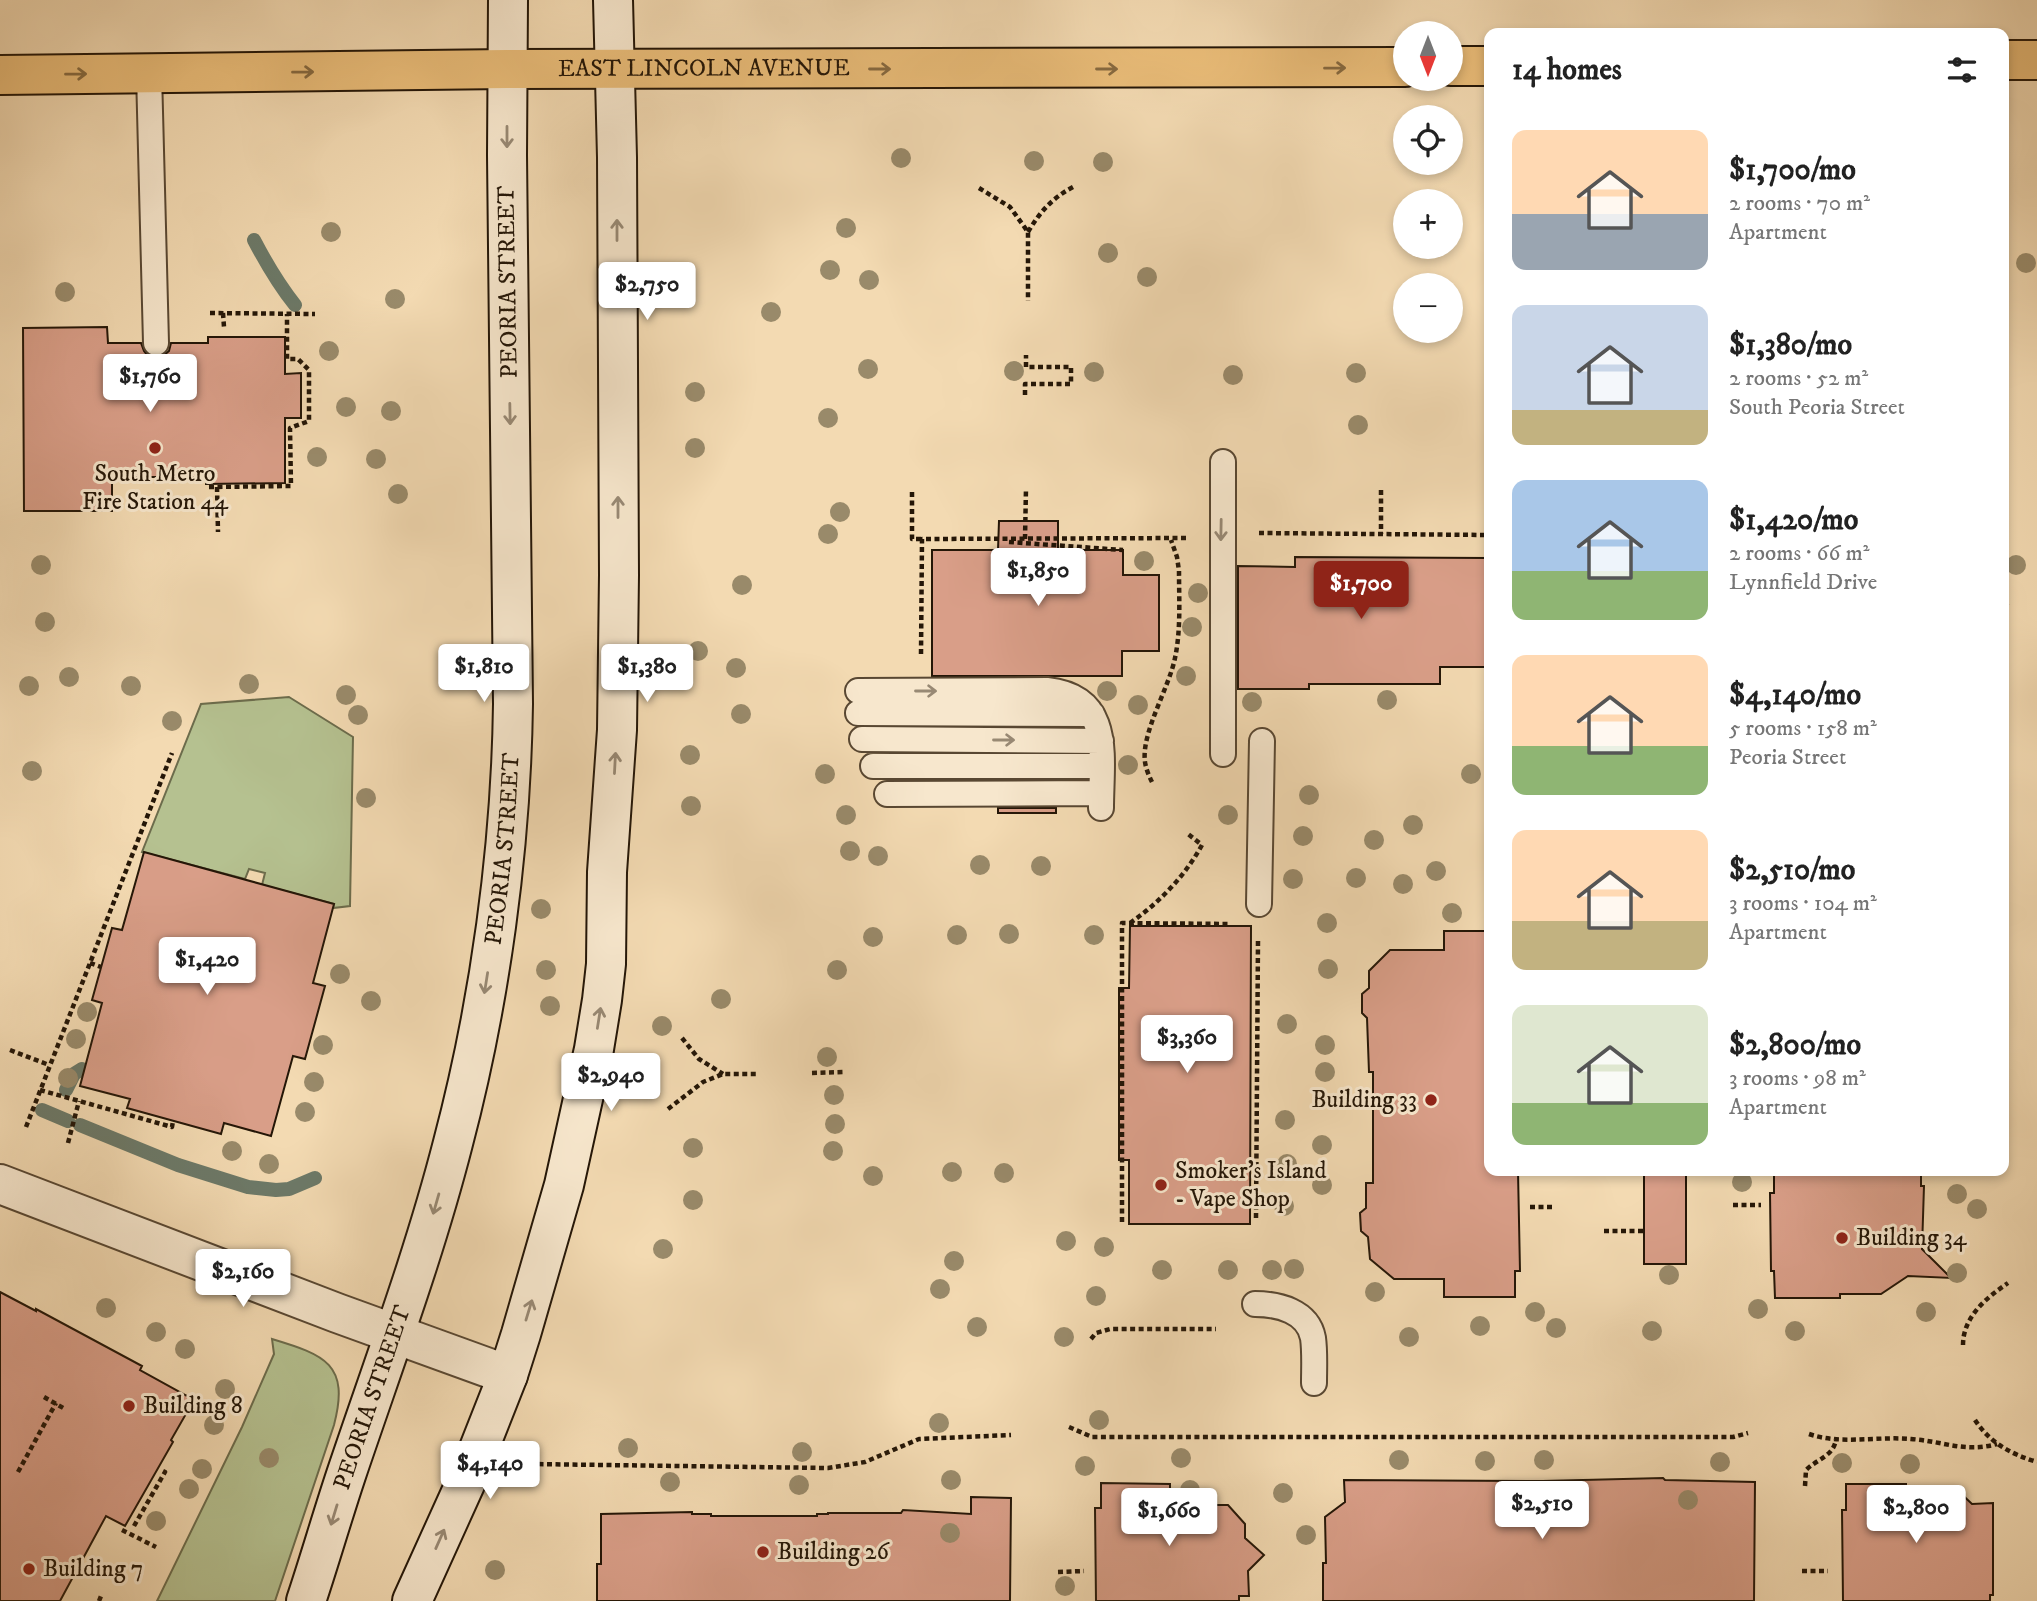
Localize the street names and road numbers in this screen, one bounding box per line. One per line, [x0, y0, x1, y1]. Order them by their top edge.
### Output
street label: EAST LINCOLN AVENUE [558, 53, 850, 84]
street label: PEORIA STREET [491, 185, 525, 379]
street label: PEORIA STREET [479, 752, 527, 947]
street label: PEORIA STREET [327, 1302, 418, 1494]

